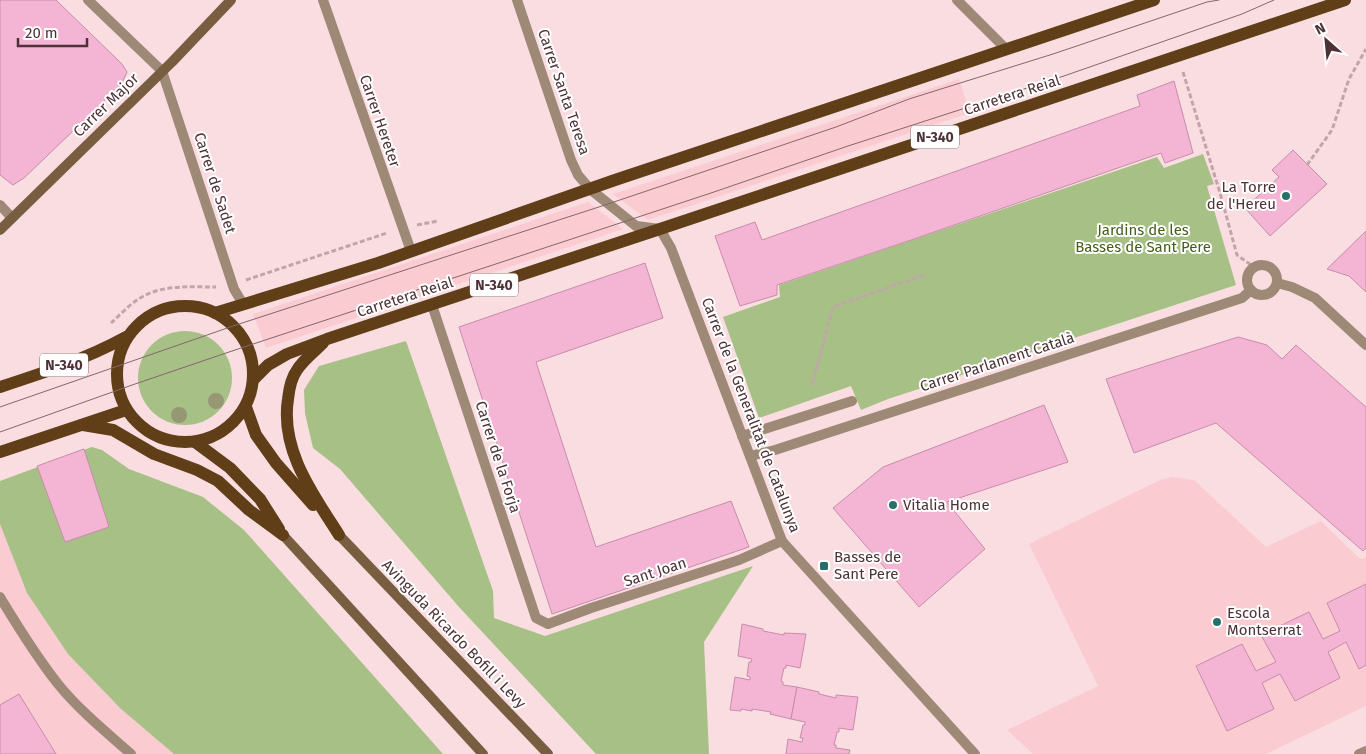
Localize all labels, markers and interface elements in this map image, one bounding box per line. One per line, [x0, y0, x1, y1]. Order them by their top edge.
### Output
scale bar [18, 15, 86, 47]
north arrow [1301, 15, 1351, 65]
text: N [1312, 19, 1328, 39]
text: 20 m [25, 24, 58, 42]
street label: Carrer Santa Teresa [534, 27, 594, 157]
street label: Carrer Major [70, 69, 143, 141]
street label: Carretera Reial [962, 71, 1063, 119]
street label: Carrer Hereter [356, 72, 404, 170]
road number: N-340 [911, 125, 959, 148]
street label: Carrer de Sadet [190, 130, 240, 237]
place label: La Torre de l'Hereu [1207, 178, 1276, 213]
marker: La Torre de l'Hereu [1280, 190, 1292, 202]
park label: Jardins de les Basses de Sant Pere [1075, 221, 1211, 256]
street label: Carretera Reial [355, 273, 456, 321]
road number: N-340 [470, 274, 518, 296]
street label: Carrer de la Generalitat de Catalunya [698, 295, 804, 535]
street label: Carrer Parlament Català [918, 329, 1076, 395]
road number: N-340 [40, 354, 88, 376]
street label: Carrer de la Forja [471, 399, 525, 515]
place label: Vitalia Home [903, 496, 990, 514]
marker: Vitalia Home [887, 499, 899, 511]
place label: Basses de Sant Pere [834, 548, 901, 583]
street label: Sant Joan [621, 553, 689, 591]
street label: Avinguda Ricardo Bofill i Levy [378, 556, 530, 712]
marker: Basses de Sant Pere [818, 560, 830, 572]
place label: Escola Montserrat [1227, 604, 1302, 639]
marker: Escola Montserrat [1211, 616, 1223, 628]

